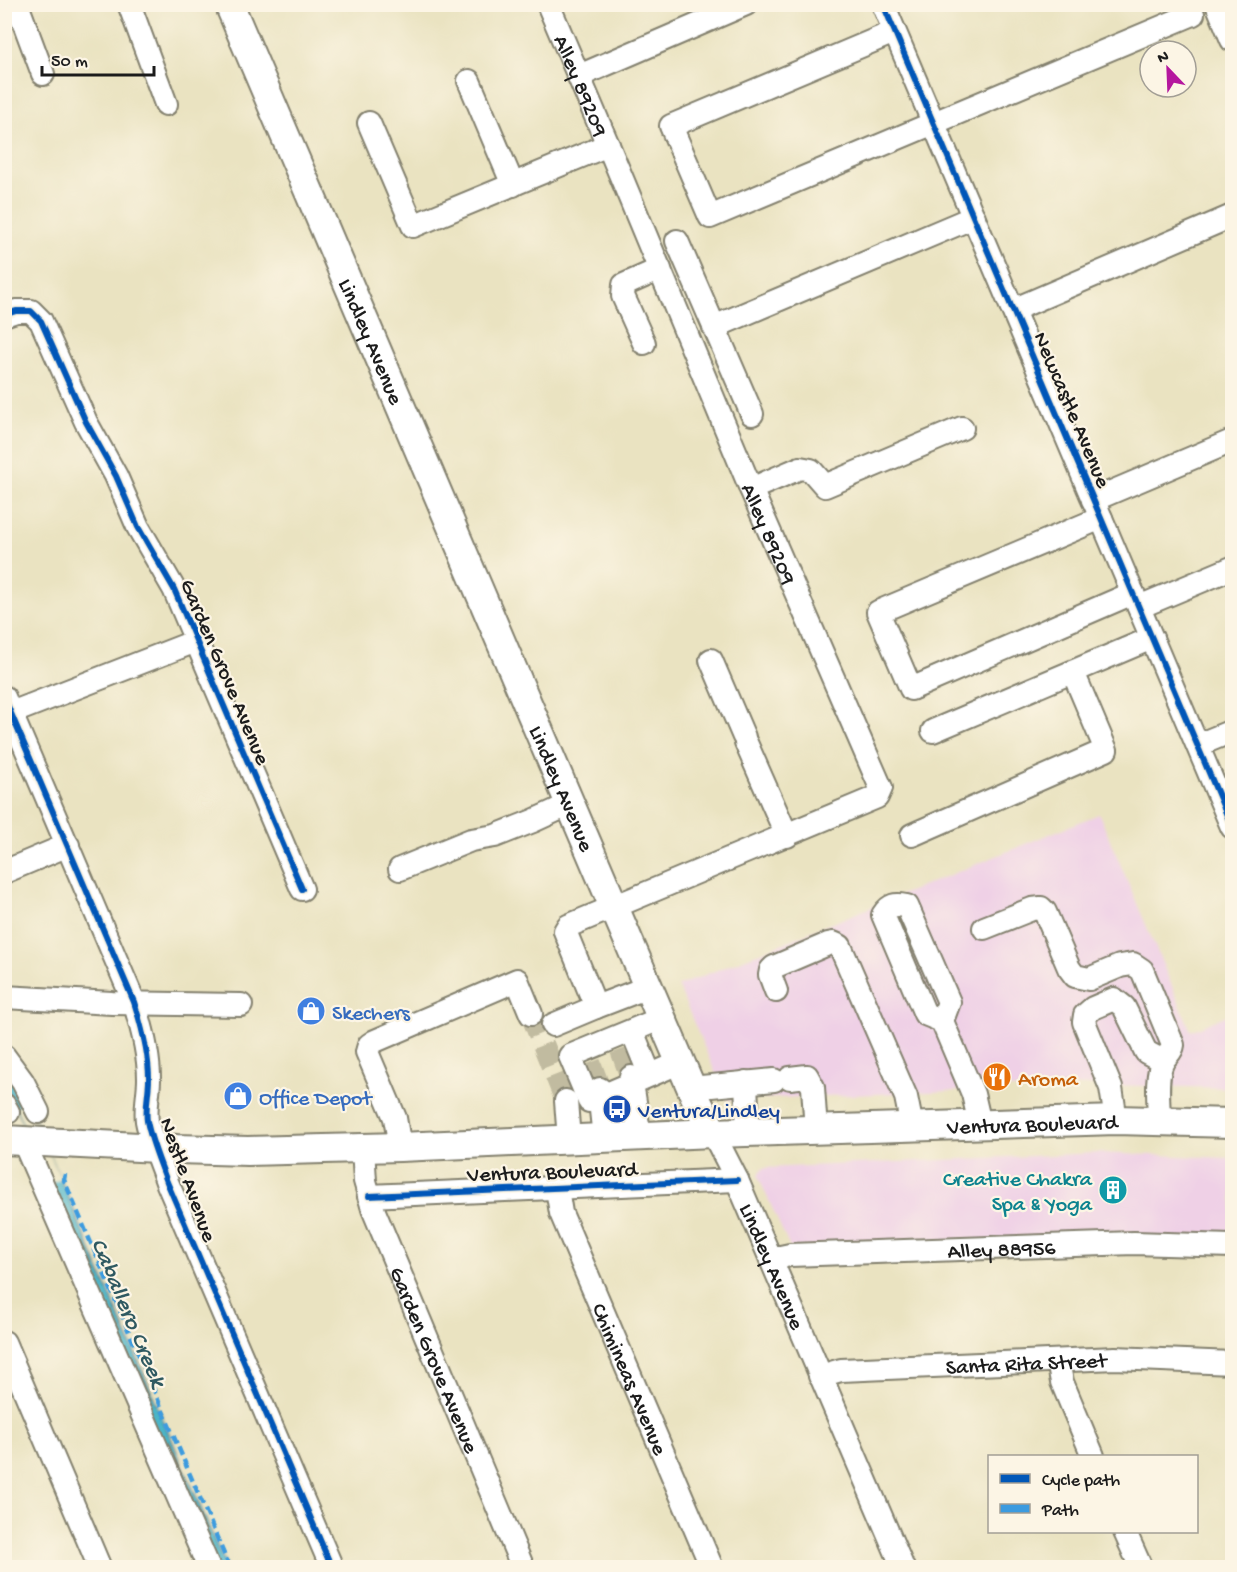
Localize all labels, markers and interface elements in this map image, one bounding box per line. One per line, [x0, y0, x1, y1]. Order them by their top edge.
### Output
street label: Alley 89209 [546, 32, 612, 141]
scale bar [42, 39, 154, 77]
north arrow [1138, 39, 1198, 99]
text: N [1155, 47, 1173, 69]
text: 50 m [51, 52, 88, 73]
street label: Lindley Avenue [331, 275, 407, 410]
street label: Newcastle Avenue [1026, 329, 1115, 493]
street label: Alley 89209 [733, 480, 800, 589]
street label: Garden Grove Avenue [172, 576, 274, 770]
street label: Lindley Avenue [521, 722, 598, 857]
shop icon: Skechers [295, 995, 327, 1027]
place label: Skechers [332, 1002, 411, 1028]
restaurant icon: Aroma [981, 1061, 1013, 1093]
place label: Aroma [1018, 1068, 1079, 1094]
shop icon: Office Depot [222, 1080, 254, 1112]
place label: Office Depot [259, 1087, 373, 1113]
bus stop icon: Ventura/Lindley [601, 1093, 633, 1125]
place label: Ventura/Lindley [637, 1100, 780, 1126]
street label: Ventura Boulevard [946, 1111, 1120, 1142]
street label: Nestle Avenue [152, 1115, 221, 1247]
street label: Ventura Boulevard [466, 1158, 640, 1190]
place label: Creative Chakra Spa & Yoga [943, 1168, 1093, 1219]
building icon: Creative Chakra Spa & Yoga [1097, 1174, 1129, 1206]
street label: Lindley Avenue [732, 1200, 809, 1335]
water label: Caballero Creek [82, 1235, 172, 1394]
street label: Alley 88956 [947, 1237, 1057, 1266]
street label: Garden Grove Avenue [382, 1264, 483, 1458]
street label: Chimineas Avenue [584, 1300, 672, 1460]
street label: Santa Rita Street [945, 1349, 1109, 1382]
legend [988, 1455, 1198, 1533]
text: Cycle path [1042, 1471, 1120, 1492]
text: Path [1041, 1501, 1079, 1522]

